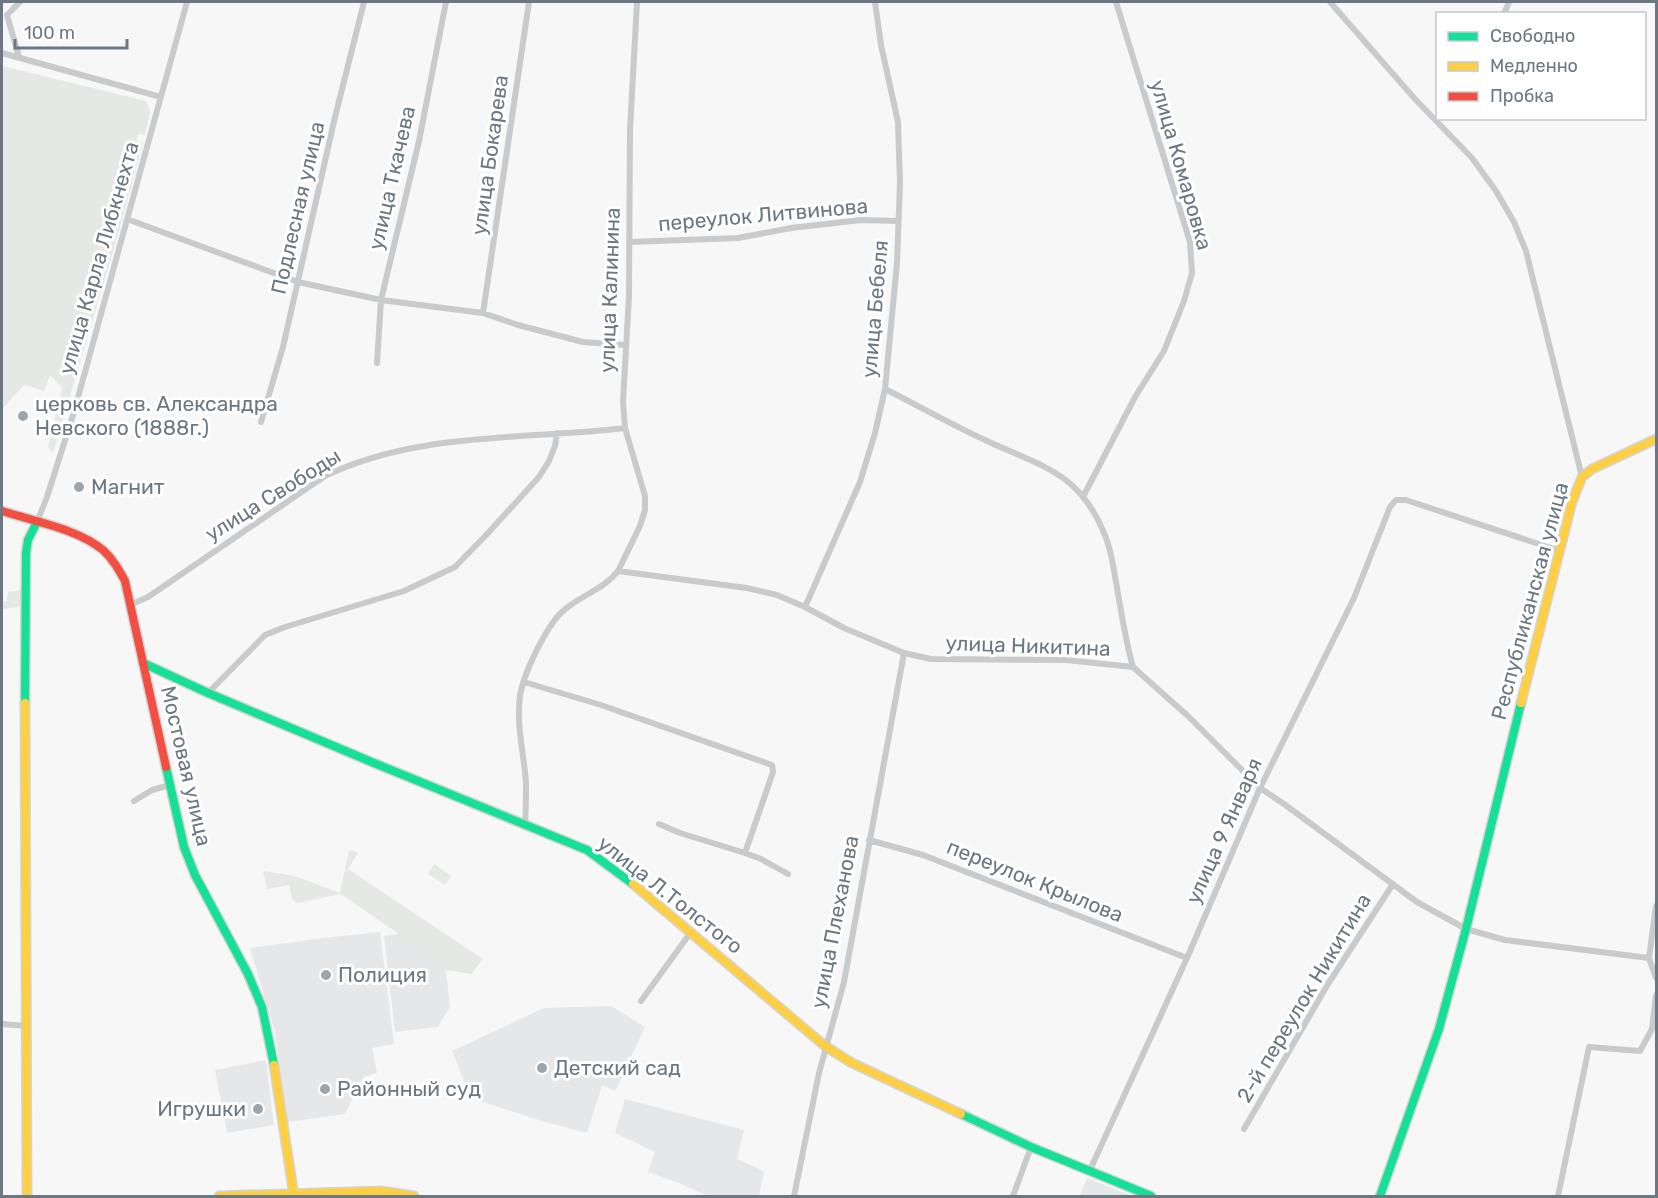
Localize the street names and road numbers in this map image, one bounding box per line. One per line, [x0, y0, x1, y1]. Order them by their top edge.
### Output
street label: улица Бокарева [466, 73, 513, 237]
street label: улица Комаровка [1145, 77, 1218, 253]
street label: улица Ткачева [363, 103, 420, 252]
street label: Подлесная улица [265, 119, 330, 297]
street label: улица Карла Либкнехта [53, 139, 144, 377]
street label: переулок Литвинова [657, 193, 869, 236]
street label: улица Калинина [594, 207, 625, 373]
street label: улица Бебеля [856, 239, 893, 379]
street label: улица Свободы [200, 443, 345, 546]
street label: Республиканская улица [1486, 479, 1573, 722]
street label: улица Никитина [945, 630, 1111, 661]
street label: Мостовая улица [156, 683, 217, 848]
street label: улица 9 Января [1180, 754, 1267, 908]
street label: улица Л.Толстого [593, 830, 748, 959]
street label: улица Плеханова [805, 833, 864, 1010]
street label: переулок Крылова [943, 834, 1127, 927]
street label: 2-й переулок Никитина [1231, 889, 1376, 1107]

